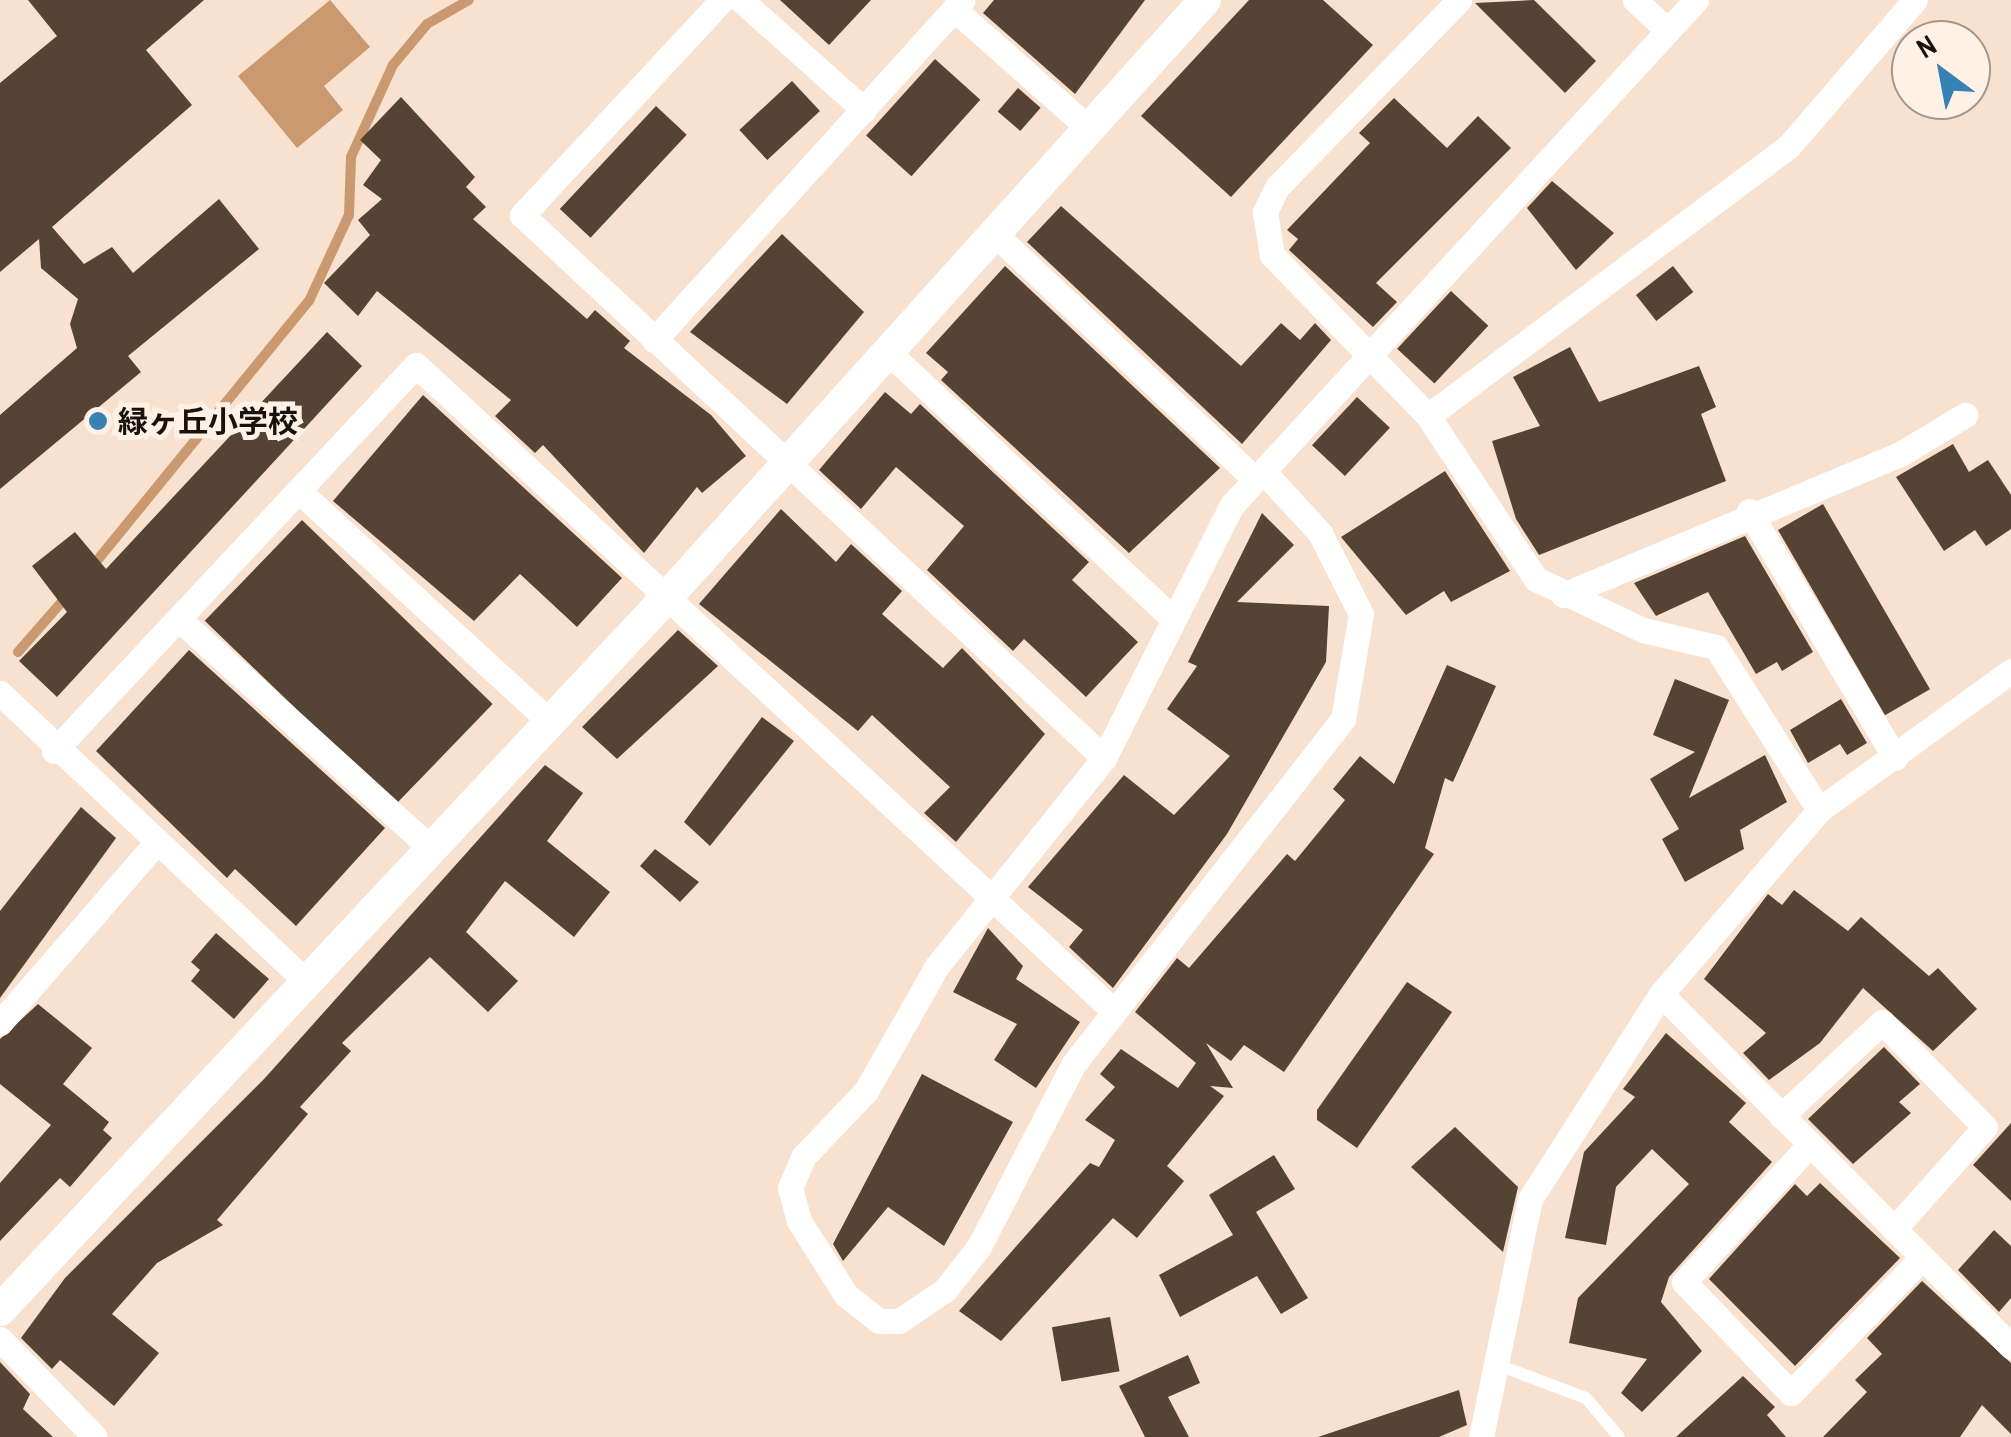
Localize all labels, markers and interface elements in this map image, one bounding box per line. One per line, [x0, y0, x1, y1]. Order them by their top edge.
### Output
north arrow [1891, 20, 1991, 120]
text: N [1909, 26, 1943, 67]
place label: 緑ヶ丘小学校 [118, 403, 298, 439]
marker: 緑ヶ丘小学校 [87, 410, 109, 432]

